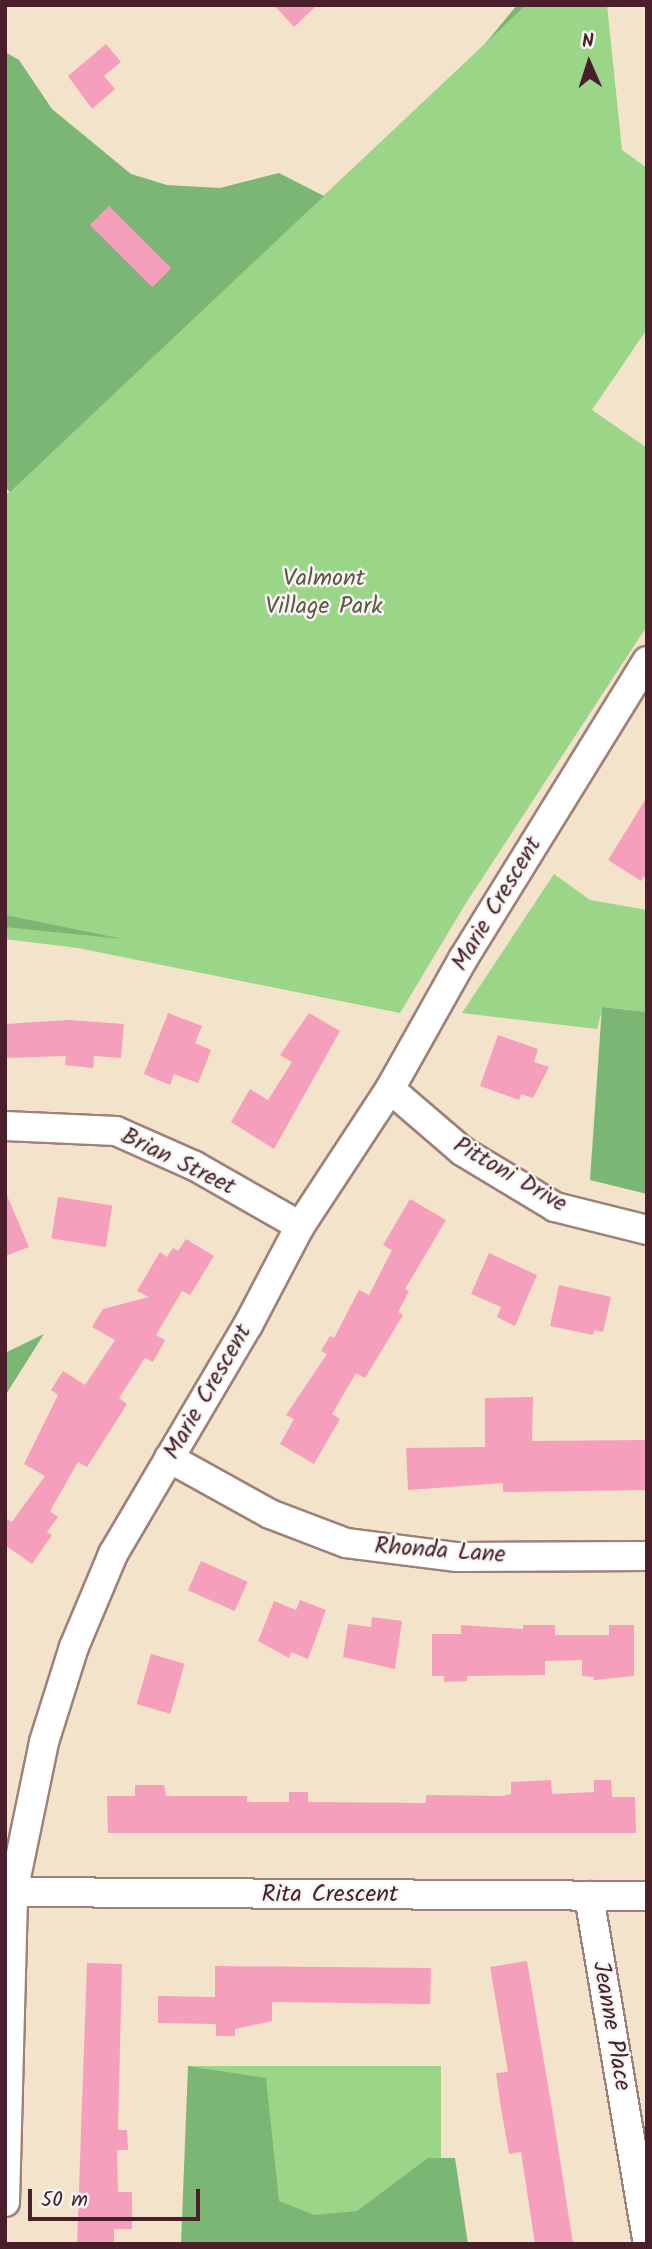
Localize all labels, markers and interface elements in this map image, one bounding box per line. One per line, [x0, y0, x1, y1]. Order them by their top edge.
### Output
text: N [581, 27, 595, 57]
north arrow [554, 28, 624, 98]
park label: Valmont Village Park [266, 565, 382, 621]
street label: Marie Crescent [446, 832, 548, 976]
street label: Brian Street [116, 1122, 240, 1202]
street label: Pittoni Drive [448, 1131, 572, 1219]
street label: Marie Crescent [158, 1319, 258, 1465]
street label: Rhonda Lane [373, 1532, 507, 1570]
street label: Rita Crescent [262, 1881, 398, 1909]
street label: Jeanne Place [585, 1959, 637, 2093]
scale bar [32, 2176, 203, 2220]
text: 50 m [41, 2184, 88, 2217]

